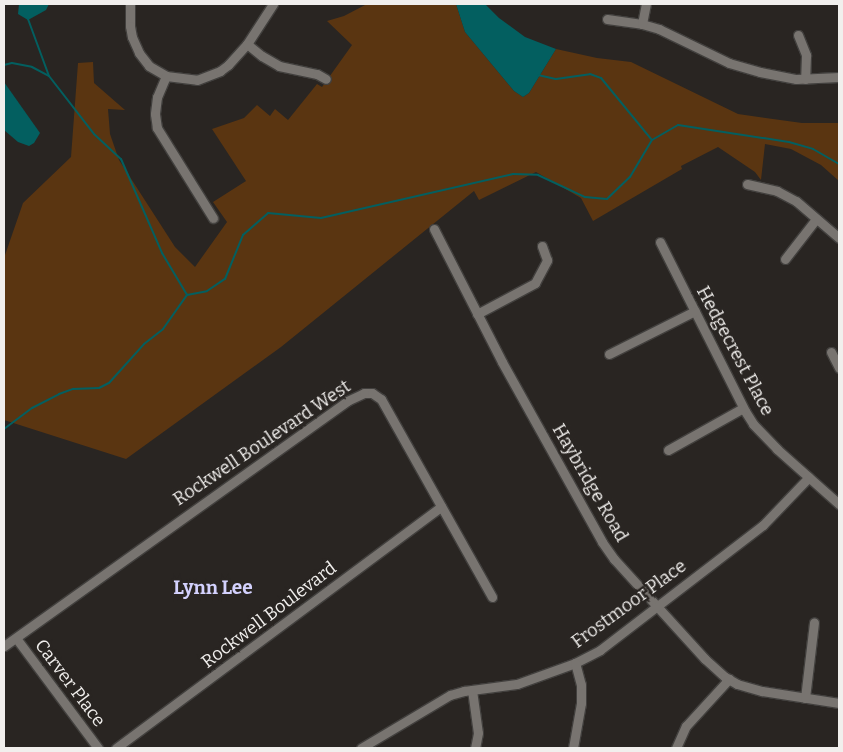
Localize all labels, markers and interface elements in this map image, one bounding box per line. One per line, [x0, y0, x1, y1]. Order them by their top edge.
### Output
street label: Hedgecrest Place [692, 283, 778, 419]
street label: Rockwell Boulevard West [169, 376, 355, 510]
street label: Haybridge Road [548, 420, 632, 546]
street label: Frostmoor Place [568, 555, 690, 653]
street label: Rockwell Boulevard [197, 557, 341, 673]
district label: Lynn Lee [173, 577, 253, 599]
street label: Carver Place [30, 635, 110, 731]

